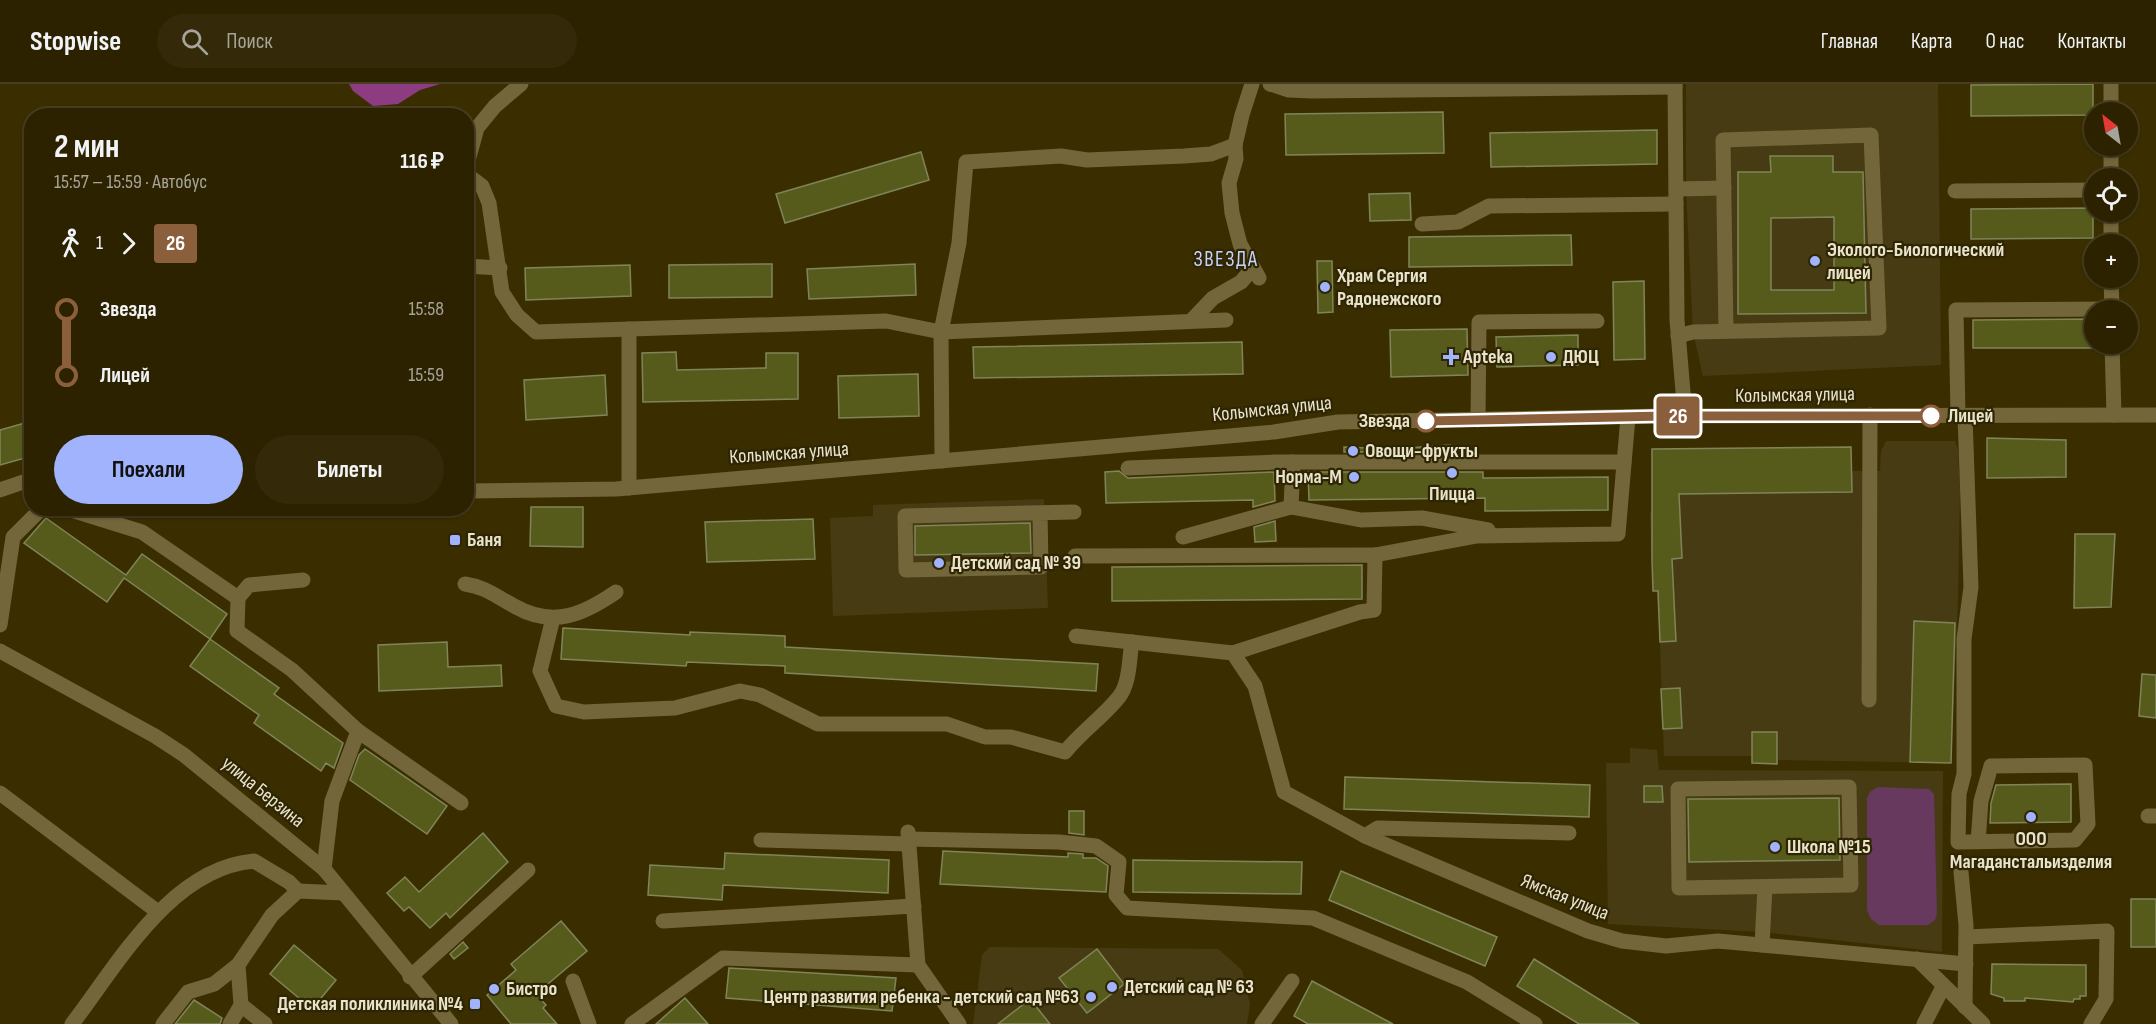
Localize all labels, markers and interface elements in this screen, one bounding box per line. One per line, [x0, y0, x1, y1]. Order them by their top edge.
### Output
search box [157, 14, 577, 68]
text: Stopwise [30, 25, 121, 58]
icon: search [178, 25, 211, 58]
text: Поиск [226, 28, 273, 55]
text: Главная [1821, 29, 1878, 54]
text: Карта [1911, 29, 1952, 54]
text: О нас [1985, 29, 2024, 54]
text: Контакты [2057, 29, 2126, 54]
north arrow [2084, 102, 2138, 156]
map controls [2084, 102, 2138, 354]
text: 2 мин [54, 127, 119, 167]
text: 116 ₽ [400, 148, 444, 175]
button: locate [2084, 168, 2138, 222]
text: 15:57 – 15:59 · Автобус [54, 170, 207, 194]
icon: walk [54, 227, 87, 260]
icon: forward [112, 227, 145, 260]
text: 1 [96, 231, 103, 255]
text: 26 [166, 231, 185, 256]
button: + [2084, 234, 2138, 288]
place label: Эколого-Биологический лицей [1827, 238, 2004, 285]
district label: ЗВЕЗДА [1193, 247, 1259, 272]
marker: Эколого-Биологический лицей [1808, 254, 1822, 268]
place label: Храм Сергия Радонежского [1336, 264, 1441, 311]
marker: Храм Сергия Радонежского [1318, 280, 1332, 294]
text: Звезда [100, 296, 156, 323]
text: 15:58 [408, 297, 444, 321]
button: − [2084, 300, 2138, 354]
place label: Apteka [1462, 345, 1513, 369]
place label: ДЮЦ [1563, 345, 1599, 369]
marker: Apteka [1444, 350, 1458, 364]
marker: ДЮЦ [1544, 350, 1558, 364]
text: Лицей [100, 362, 150, 389]
text: 15:59 [408, 363, 444, 387]
street label: Колымская улица [1735, 382, 1855, 408]
street label: Колымская улица [1211, 391, 1333, 427]
line badge: 26 [1651, 396, 1705, 436]
text: 26 [1668, 404, 1688, 429]
place label: Лицей [1948, 404, 1993, 428]
marker: Лицей [1920, 405, 1942, 427]
place label: Звезда [1359, 409, 1410, 433]
marker: Звезда [1415, 410, 1437, 432]
button: Поехали [54, 435, 243, 504]
button: Билеты [255, 435, 444, 504]
street label: Колымская улица [728, 437, 850, 469]
place label: Овощи-фрукты [1365, 439, 1478, 463]
marker: Овощи-фрукты [1346, 444, 1360, 458]
place label: Норма-М [1275, 465, 1342, 489]
marker: Пицца [1445, 466, 1459, 480]
marker: Норма-М [1347, 470, 1361, 484]
place label: Пицца [1429, 482, 1475, 506]
place label: Баня [467, 528, 502, 552]
marker: Баня [448, 533, 462, 547]
place label: Детский сад № 39 [951, 551, 1081, 575]
marker: Детский сад № 39 [932, 556, 946, 570]
street label: улица Берзина [217, 751, 309, 833]
marker: ООО Магаданстальизделия [2024, 810, 2038, 824]
place label: ООО Магаданстальизделия [1950, 827, 2112, 874]
place label: Школа №15 [1787, 835, 1871, 859]
marker: Школа №15 [1768, 840, 1782, 854]
street label: Ямская улица [1518, 869, 1612, 925]
place label: Детский сад № 63 [1124, 975, 1254, 999]
place label: Бистро [506, 977, 557, 1001]
marker: Детский сад № 63 [1105, 980, 1119, 994]
marker: Бистро [487, 982, 501, 996]
place label: Центр развития ребенка - детский сад №63 [763, 985, 1079, 1009]
marker: Центр развития ребенка - детский сад №63 [1084, 990, 1098, 1004]
place label: Детская поликлиника №4 [277, 992, 463, 1016]
marker: Детская поликлиника №4 [468, 997, 482, 1011]

